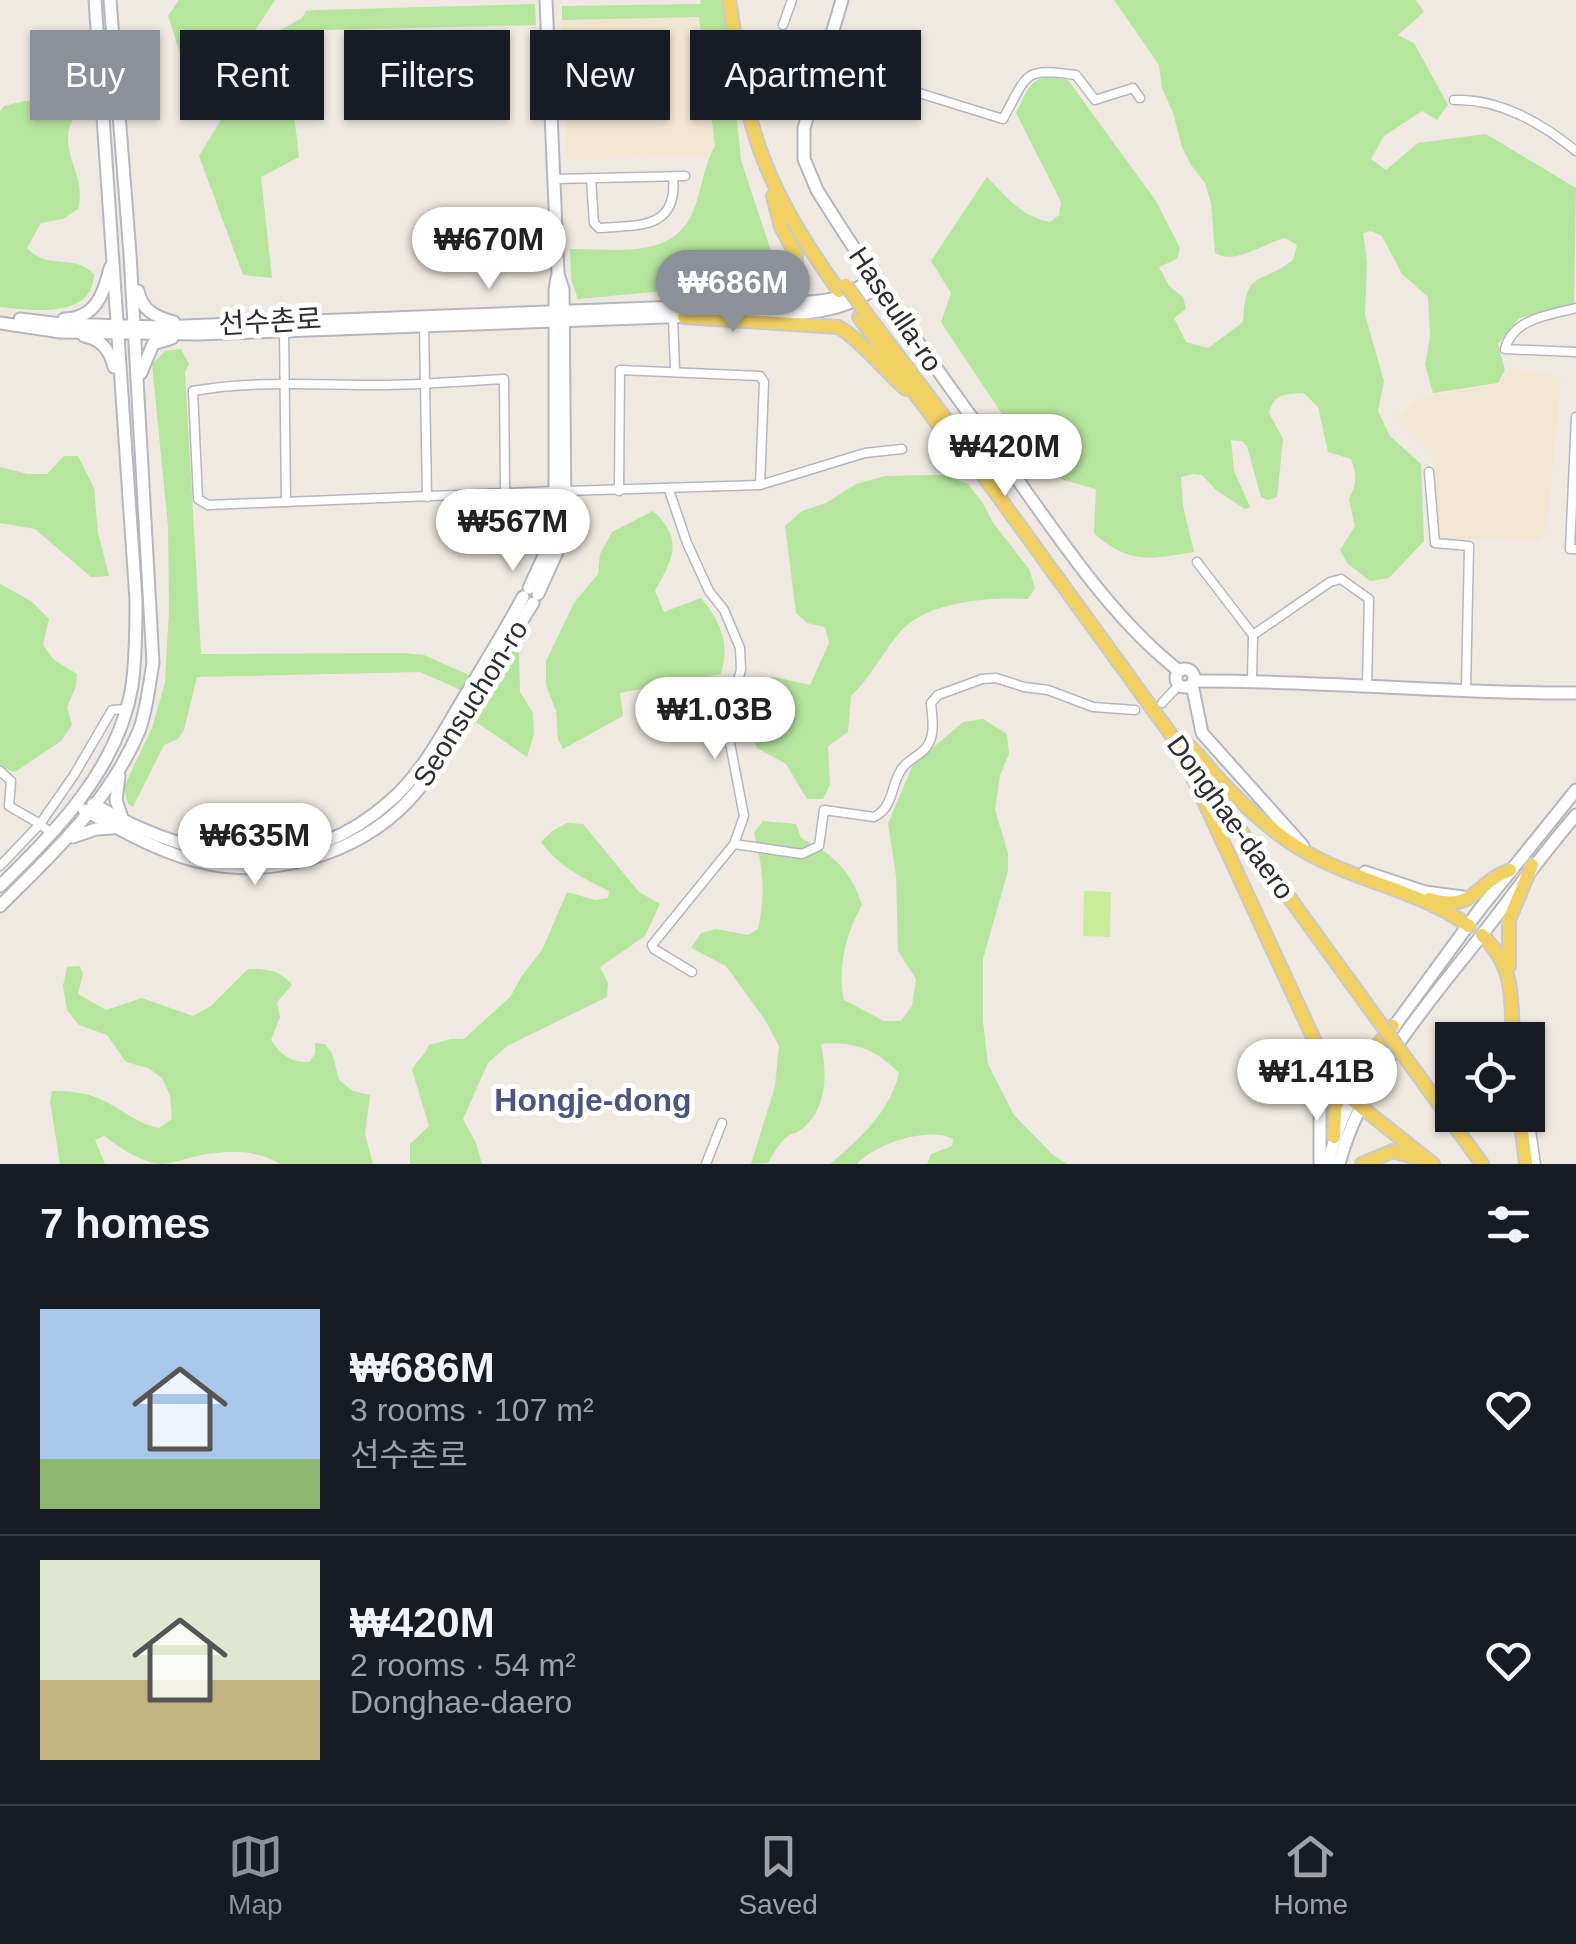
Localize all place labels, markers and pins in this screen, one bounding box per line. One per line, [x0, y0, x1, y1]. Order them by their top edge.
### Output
pin: ₩670M [419, 207, 559, 292]
pin: ₩686M [663, 250, 803, 335]
pin: ₩420M [935, 414, 1075, 499]
pin: ₩567M [443, 489, 583, 574]
pin: ₩1.03B [634, 677, 796, 762]
pin: ₩635M [185, 803, 325, 888]
pin: ₩1.41B [1236, 1039, 1398, 1124]

